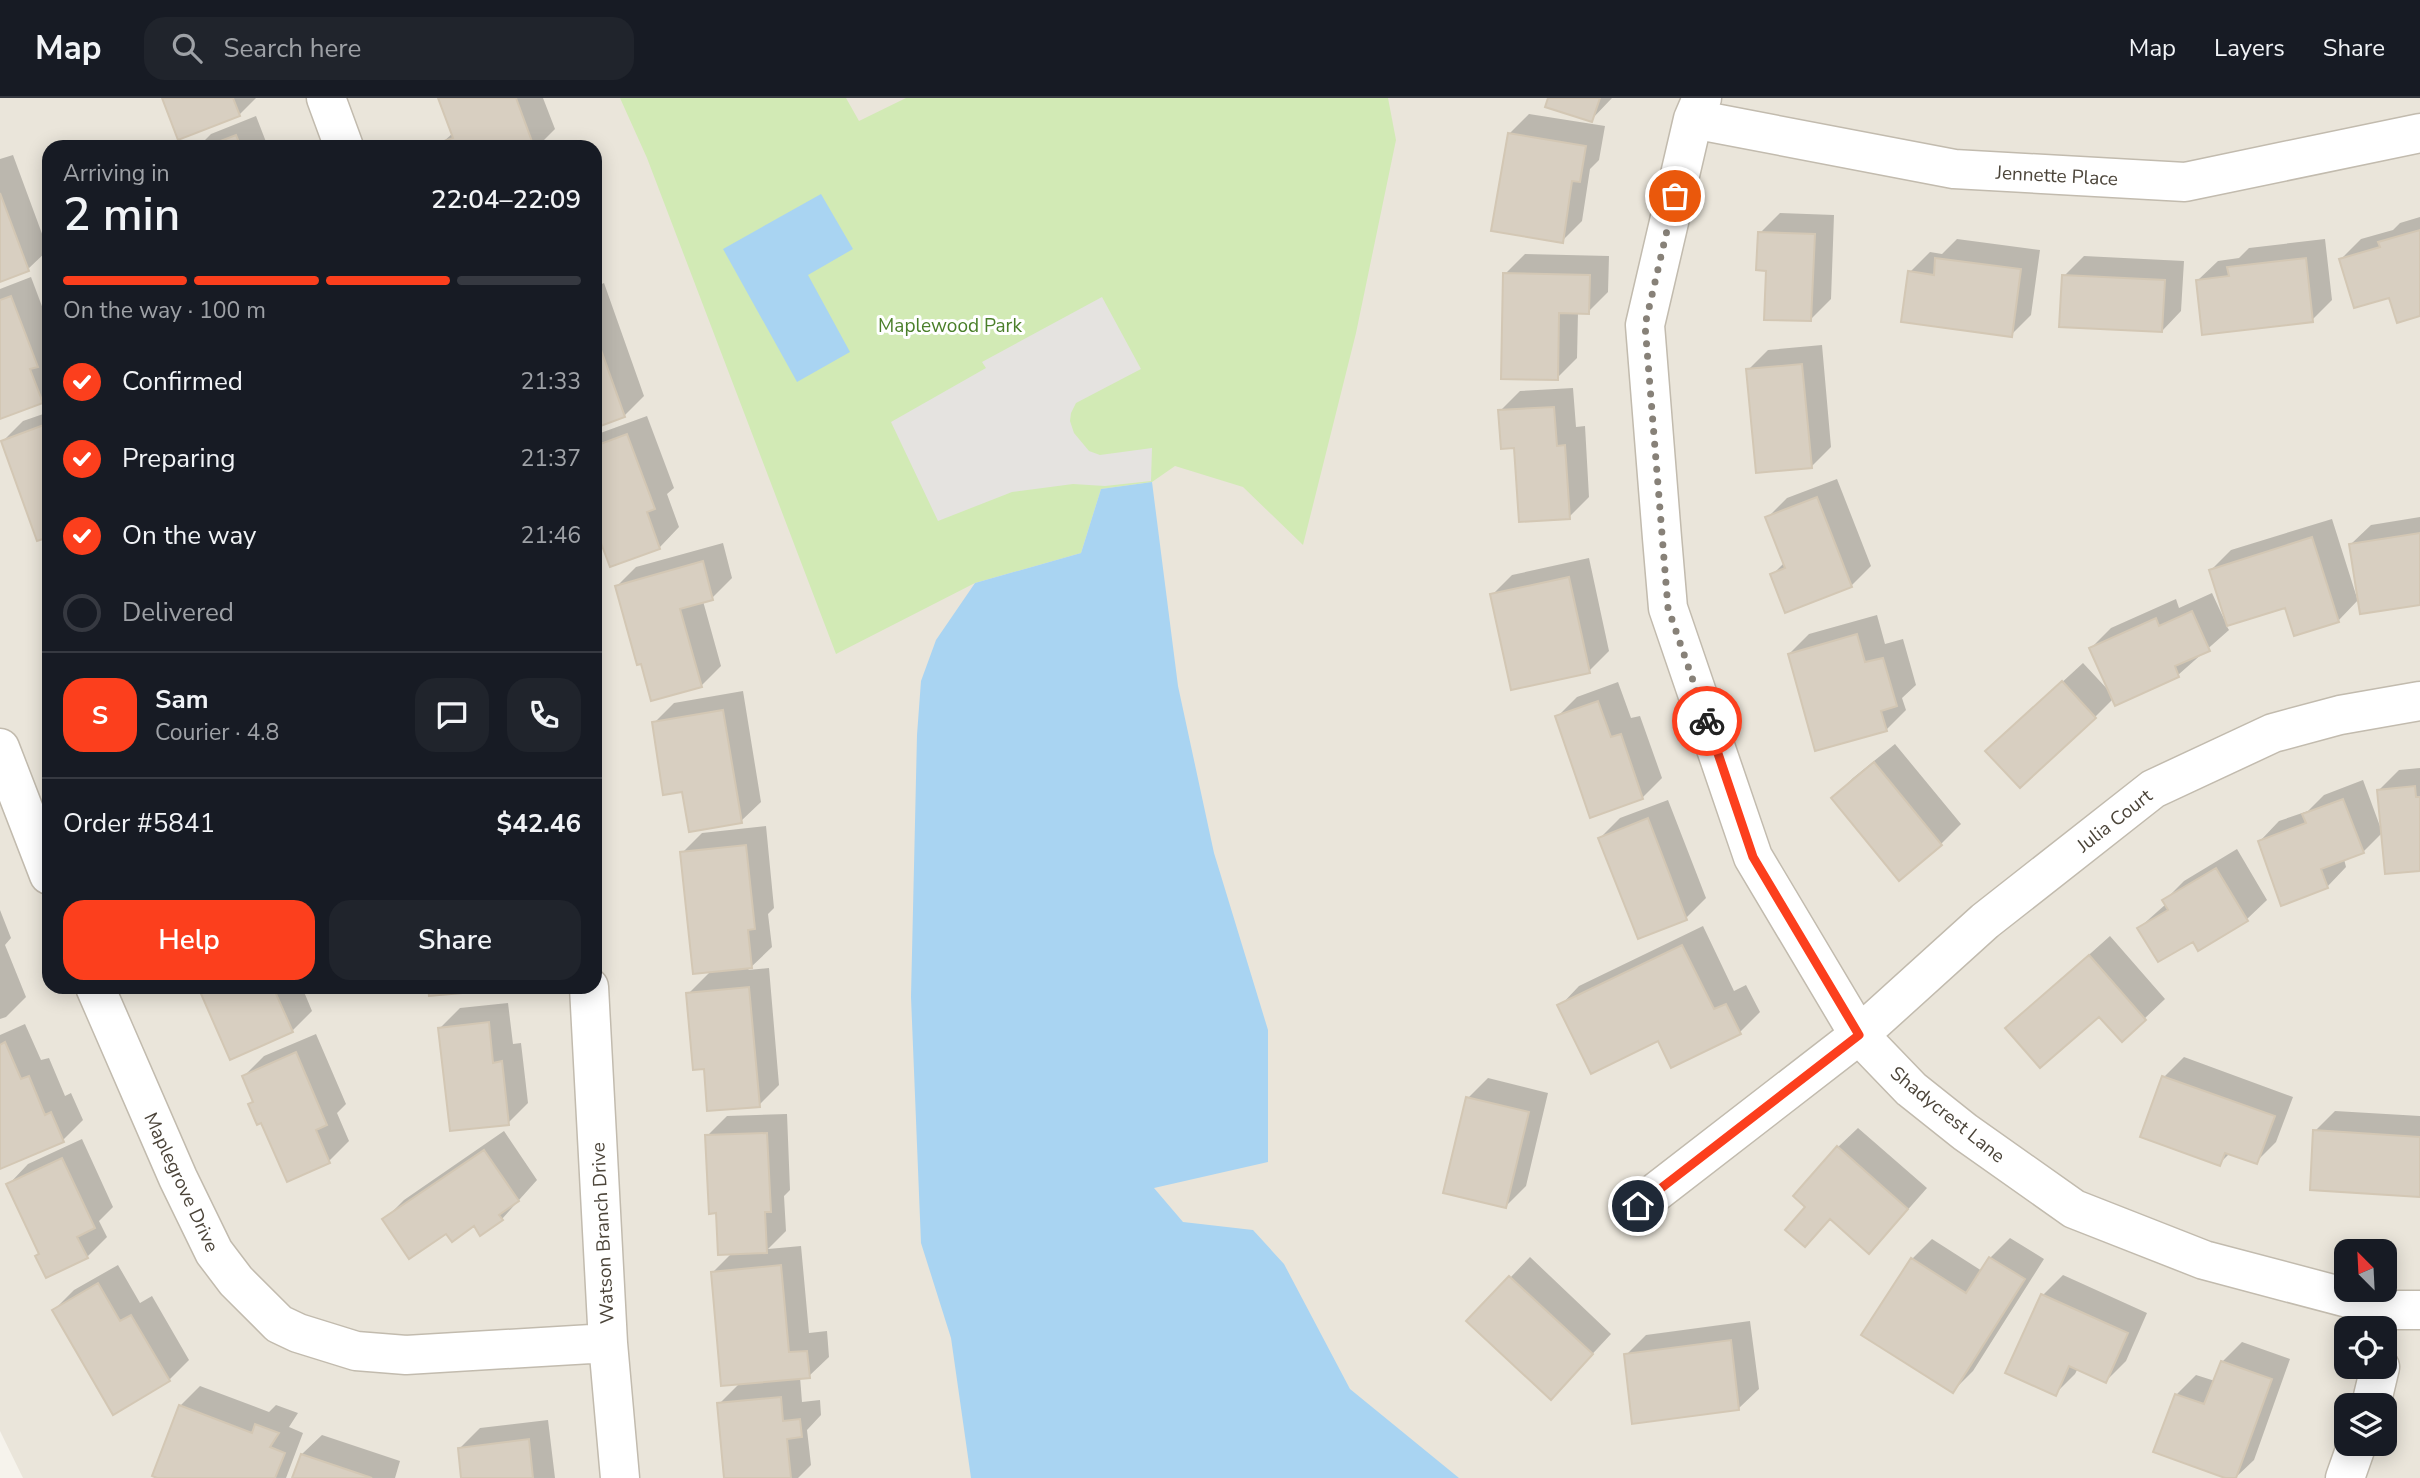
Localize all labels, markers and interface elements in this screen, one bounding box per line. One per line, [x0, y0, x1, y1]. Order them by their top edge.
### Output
search box [144, 17, 634, 80]
text: Map [35, 26, 102, 71]
icon: search [168, 29, 206, 67]
text: Search here [224, 31, 361, 66]
text: Map [2129, 32, 2176, 64]
text: Layers [2214, 32, 2285, 64]
text: Share [2323, 32, 2385, 64]
text: Arriving in [63, 158, 170, 189]
street label: Jennette Place [1994, 160, 2119, 192]
pin [1645, 166, 1705, 226]
icon: bag [1656, 177, 1694, 215]
text: 22:04–22:09 [431, 182, 581, 217]
text: 2 min [63, 183, 180, 246]
text: On the way · 100 m [63, 295, 266, 326]
park label: Maplewood Park [878, 313, 1022, 339]
icon: check [63, 363, 101, 401]
text: Confirmed [122, 364, 243, 399]
text: 21:33 [521, 366, 581, 397]
icon: check [63, 440, 101, 478]
text: Preparing [122, 441, 235, 476]
text: 21:37 [521, 443, 581, 474]
icon: check [63, 517, 101, 555]
text: On the way [122, 518, 256, 553]
text: 21:46 [521, 520, 581, 551]
text: Delivered [122, 595, 234, 630]
button: chat [415, 678, 489, 752]
button: phone [507, 678, 581, 752]
text: Sam [155, 682, 208, 717]
courier [1672, 686, 1742, 756]
text: S [92, 698, 108, 733]
icon: bike [1688, 702, 1726, 740]
text: Courier · 4.8 [155, 717, 279, 748]
street label: Julia Court [2071, 783, 2158, 859]
text: Order #5841 [63, 806, 215, 841]
text: $42.46 [497, 806, 581, 841]
button: Help [63, 900, 315, 980]
button: Share [329, 900, 581, 980]
street label: Shadycrest Lane [1885, 1060, 2010, 1169]
street label: Maplegrove Drive [137, 1109, 225, 1256]
street label: Watson Branch Drive [585, 1141, 621, 1324]
pin [1608, 1176, 1668, 1236]
icon: home [1619, 1187, 1657, 1225]
north arrow [2334, 1239, 2398, 1302]
map controls [2334, 1239, 2397, 1456]
button: locate [2334, 1316, 2397, 1379]
button: layers [2334, 1393, 2397, 1456]

